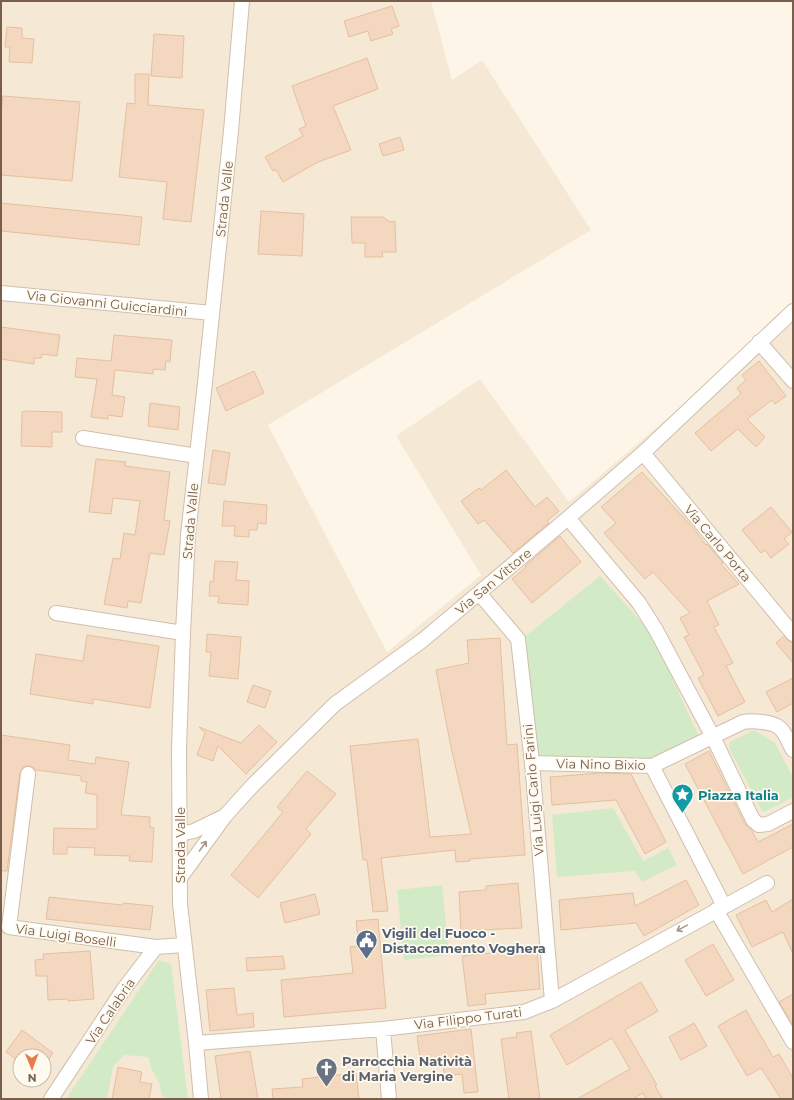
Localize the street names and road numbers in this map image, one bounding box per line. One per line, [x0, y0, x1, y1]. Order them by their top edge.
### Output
street label: Strada Valle [212, 160, 236, 238]
street label: Via Giovanni Guicciardini [26, 287, 188, 319]
street label: Strada Valle [179, 482, 201, 560]
street label: Via Carlo Porta [681, 501, 755, 585]
street label: Via San Vittore [452, 544, 535, 618]
street label: Via Luigi Carlo Farini [519, 723, 547, 857]
street label: Via Nino Bixio [556, 755, 646, 773]
street label: Strada Valle [172, 807, 188, 883]
street label: Via Luigi Boselli [15, 920, 117, 950]
street label: Via Calabria [82, 975, 138, 1047]
street label: Via Filippo Turati [413, 1003, 523, 1033]

